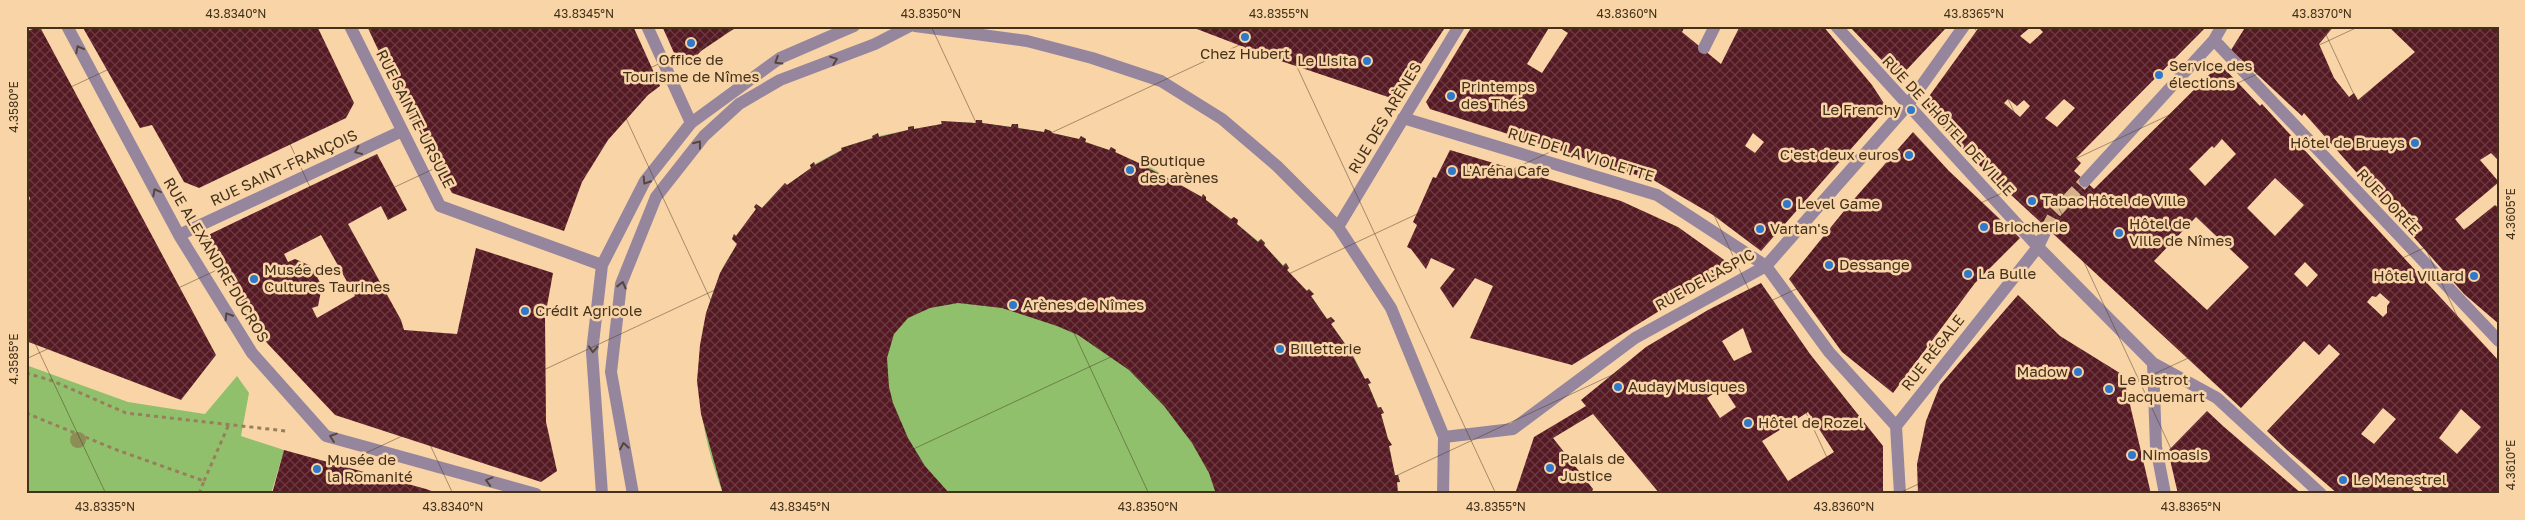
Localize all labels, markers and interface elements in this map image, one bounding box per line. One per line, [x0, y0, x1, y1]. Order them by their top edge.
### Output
text: 43.8340°N [206, 6, 266, 21]
text: 43.8345°N [554, 6, 614, 21]
text: 43.8350°N [901, 6, 961, 21]
text: 43.8355°N [1249, 6, 1309, 21]
text: 43.8360°N [1597, 6, 1657, 21]
text: 43.8365°N [1944, 6, 2004, 21]
text: 43.8370°N [2292, 6, 2352, 21]
marker: Chez Hubert [1239, 31, 1251, 43]
marker: Office de Tourisme de Nîmes [685, 37, 697, 49]
place label: Chez Hubert [1200, 44, 1290, 62]
one-way arrow [75, 45, 85, 54]
street label: RUE SAINTE-URSULE [373, 46, 459, 191]
place label: Office de Tourisme de Nîmes [623, 50, 759, 85]
place label: Le Lisita [1297, 51, 1357, 69]
street label: RUE DE L'HÔTEL DE VILLE [1879, 52, 2018, 199]
one-way arrow [774, 54, 783, 64]
marker: Le Lisita [1361, 55, 1373, 67]
one-way arrow [829, 56, 838, 66]
place label: Service des élections [2169, 56, 2253, 91]
street label: RUE DES ARÈNES [1344, 59, 1424, 176]
marker: Service des élections [2153, 69, 2165, 81]
place label: Printemps des Thés [1461, 77, 1535, 112]
text: 4.3580°E [6, 81, 21, 133]
marker: Printemps des Thés [1445, 90, 1457, 102]
place label: Le Frenchy [1822, 100, 1902, 118]
marker: Le Frenchy [1905, 104, 1917, 116]
street label: RUE DE LA VIOLETTE [1506, 123, 1657, 185]
street label: RUE SAINT-FRANÇOIS [207, 125, 360, 209]
place label: Hôtel de Brueys [2290, 133, 2405, 151]
marker: Hôtel de Brueys [2409, 137, 2421, 149]
one-way arrow [692, 141, 700, 150]
one-way arrow [354, 145, 363, 156]
place label: C'est deux euros [1780, 145, 1899, 163]
marker: C'est deux euros [1903, 149, 1915, 161]
place label: Boutique des arènes [1140, 151, 1218, 186]
place label: L'Aréna Cafe [1462, 161, 1550, 179]
marker: Boutique des arènes [1124, 164, 1136, 176]
street label: RUE DORÉE [2353, 164, 2424, 238]
marker: L'Aréna Cafe [1446, 165, 1458, 177]
street label: RUE ALEXANDRE DUCROS [160, 174, 273, 345]
one-way arrow [643, 175, 652, 184]
text: 4.3605°E [2503, 188, 2518, 240]
one-way arrow [152, 189, 162, 198]
place label: Tabac Hôtel de Ville [2042, 191, 2186, 209]
place label: Level Game [1797, 194, 1880, 212]
marker: Tabac Hôtel de Ville [2026, 195, 2038, 207]
marker: Level Game [1781, 198, 1793, 210]
place label: Hôtel de Ville de Nîmes [2129, 214, 2232, 249]
place label: Briocherie [1994, 217, 2068, 235]
place label: Vartan's [1770, 219, 1829, 237]
marker: Briocherie [1978, 221, 1990, 233]
marker: Vartan's [1754, 223, 1766, 235]
marker: Hôtel de Ville de Nîmes [2113, 227, 2125, 239]
street label: RUE DE L'ASPIC [1652, 244, 1757, 314]
place label: Dessange [1839, 255, 1910, 273]
marker: Dessange [1823, 259, 1835, 271]
place label: Musée des Cultures Taurines [264, 260, 390, 295]
place label: La Bulle [1978, 264, 2037, 282]
place label: Hôtel Villard [2373, 266, 2464, 284]
marker: La Bulle [1962, 268, 1974, 280]
marker: Hôtel Villard [2468, 270, 2480, 282]
marker: Musée des Cultures Taurines [248, 273, 260, 285]
one-way arrow [616, 281, 627, 290]
place label: Arènes de Nîmes [1023, 295, 1144, 313]
marker: Arènes de Nîmes [1007, 299, 1019, 311]
place label: Crédit Agricole [535, 301, 642, 319]
marker: Crédit Agricole [519, 305, 531, 317]
street label: RUE RÉGALE [1897, 311, 1967, 394]
one-way arrow [225, 312, 235, 321]
text: 4.3585°E [6, 333, 21, 385]
place label: Billetterie [1290, 339, 1362, 357]
marker: Billetterie [1274, 343, 1286, 355]
one-way arrow [588, 346, 599, 354]
place label: Madow [2016, 362, 2068, 380]
marker: Madow [2072, 366, 2084, 378]
place label: Le Bistrot Jacquemart [2119, 370, 2205, 405]
place label: Auday Musiques [1628, 377, 1745, 395]
marker: Auday Musiques [1612, 381, 1624, 393]
marker: Le Bistrot Jacquemart [2103, 383, 2115, 395]
place label: Hôtel de Rozel [1758, 413, 1864, 431]
marker: Hôtel de Rozel [1742, 417, 1754, 429]
one-way arrow [329, 433, 338, 443]
text: 4.3610°E [2503, 440, 2518, 490]
one-way arrow [620, 441, 630, 450]
place label: Nimoasis [2142, 445, 2208, 463]
place label: Palais de Justice [1560, 449, 1625, 484]
marker: Nimoasis [2126, 449, 2138, 461]
place label: Musée de la Romanité [327, 450, 413, 485]
marker: Palais de Justice [1544, 462, 1556, 474]
marker: Musée de la Romanité [311, 463, 323, 475]
place label: Le Menestrel [2353, 470, 2447, 488]
marker: Le Menestrel [2337, 474, 2349, 486]
one-way arrow [486, 476, 494, 486]
text: 43.8335°N [75, 499, 135, 514]
text: 43.8340°N [423, 499, 483, 514]
text: 43.8345°N [770, 499, 830, 514]
text: 43.8350°N [1118, 499, 1178, 514]
text: 43.8355°N [1466, 499, 1526, 514]
text: 43.8360°N [1814, 499, 1874, 514]
text: 43.8365°N [2161, 499, 2221, 514]

